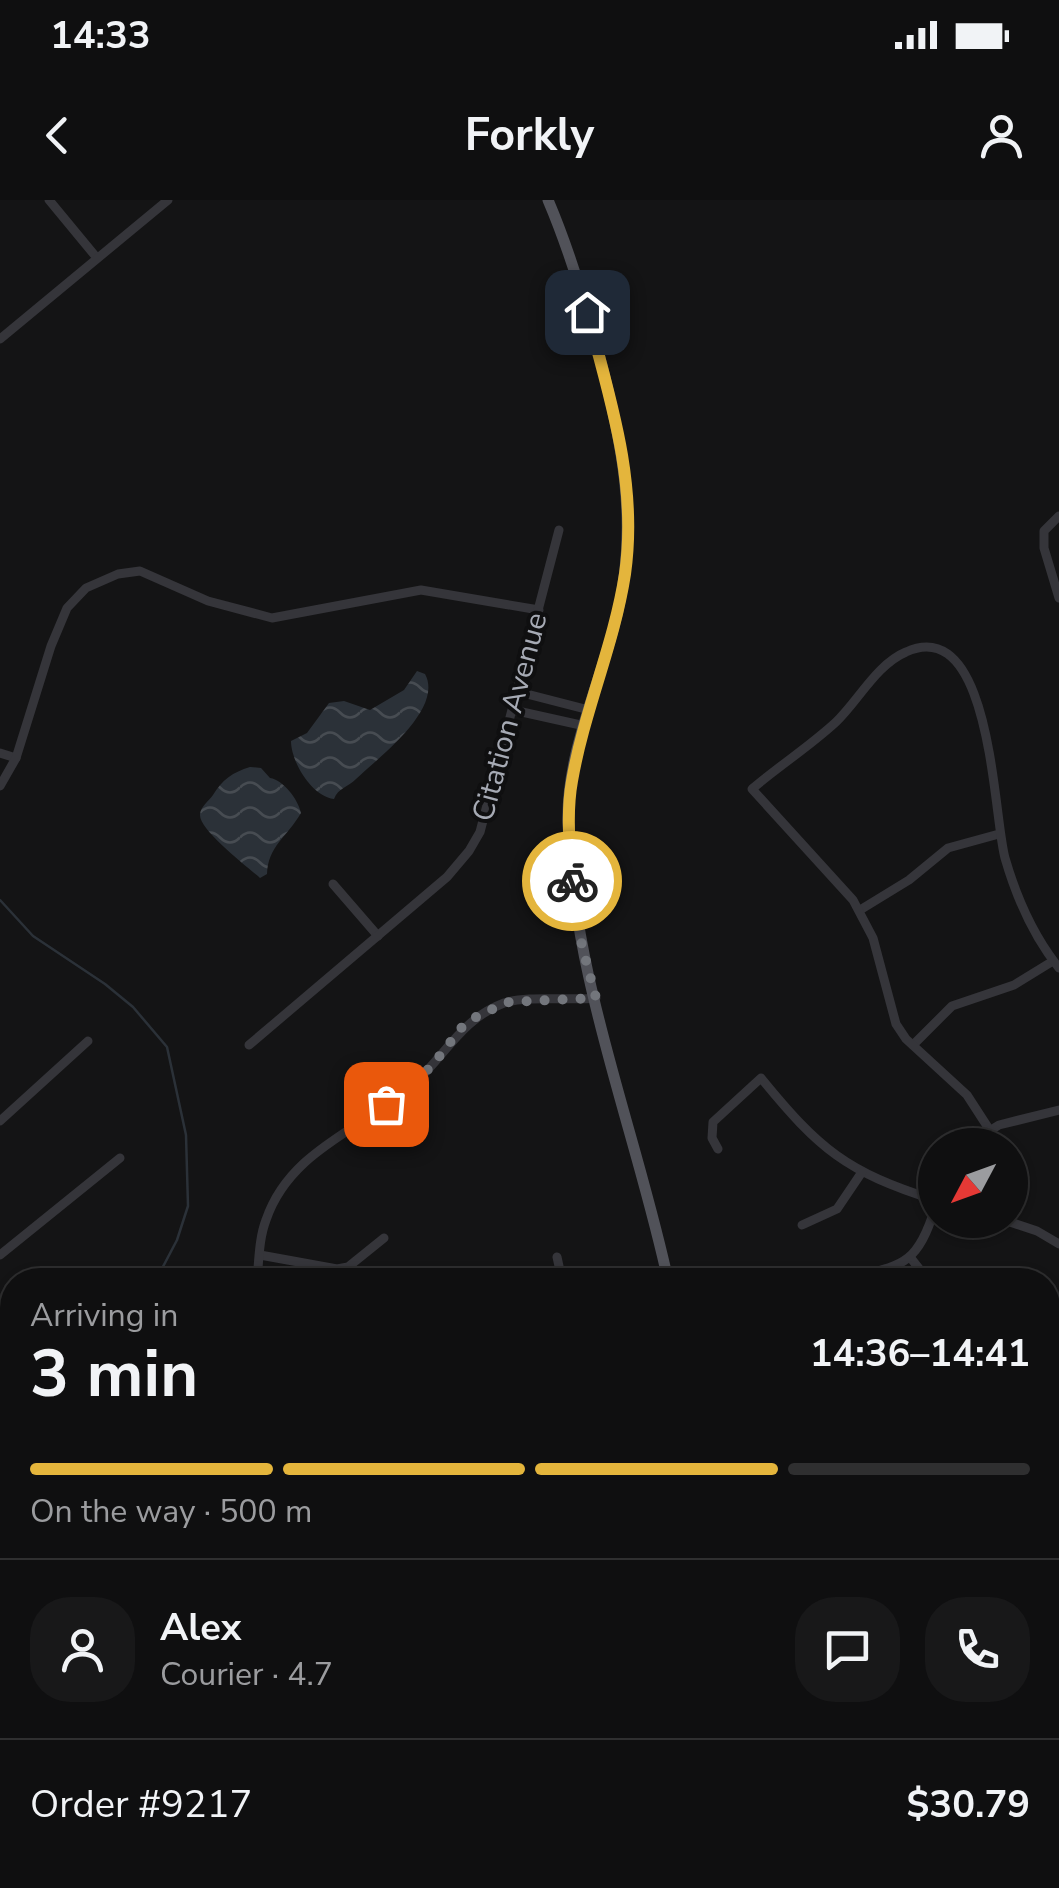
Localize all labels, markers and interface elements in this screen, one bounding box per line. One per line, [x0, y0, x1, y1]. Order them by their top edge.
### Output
text: 14:33 [50, 10, 151, 61]
text: Forkly [465, 105, 594, 166]
icon: back [30, 108, 85, 163]
icon: person [974, 108, 1029, 163]
pin [545, 270, 630, 355]
icon: home [560, 285, 615, 340]
street label: Citation Avenue [462, 608, 558, 826]
courier [522, 831, 622, 931]
icon: bike [545, 854, 600, 909]
pin [344, 1062, 429, 1147]
icon: bag [359, 1077, 414, 1132]
north arrow [918, 1128, 1028, 1238]
map controls [918, 1128, 1028, 1238]
text: Arriving in [30, 1294, 178, 1337]
text: 14:36–14:41 [810, 1328, 1030, 1379]
text: 3 min [30, 1330, 198, 1419]
text: On the way · 500 m [30, 1490, 312, 1533]
button: person [30, 1597, 135, 1702]
button: chat [795, 1597, 900, 1702]
button: phone [925, 1597, 1030, 1702]
text: Alex [160, 1602, 241, 1653]
text: Courier · 4.7 [160, 1653, 333, 1696]
text: Order #9217 [30, 1779, 252, 1830]
text: $30.79 [907, 1779, 1030, 1830]

